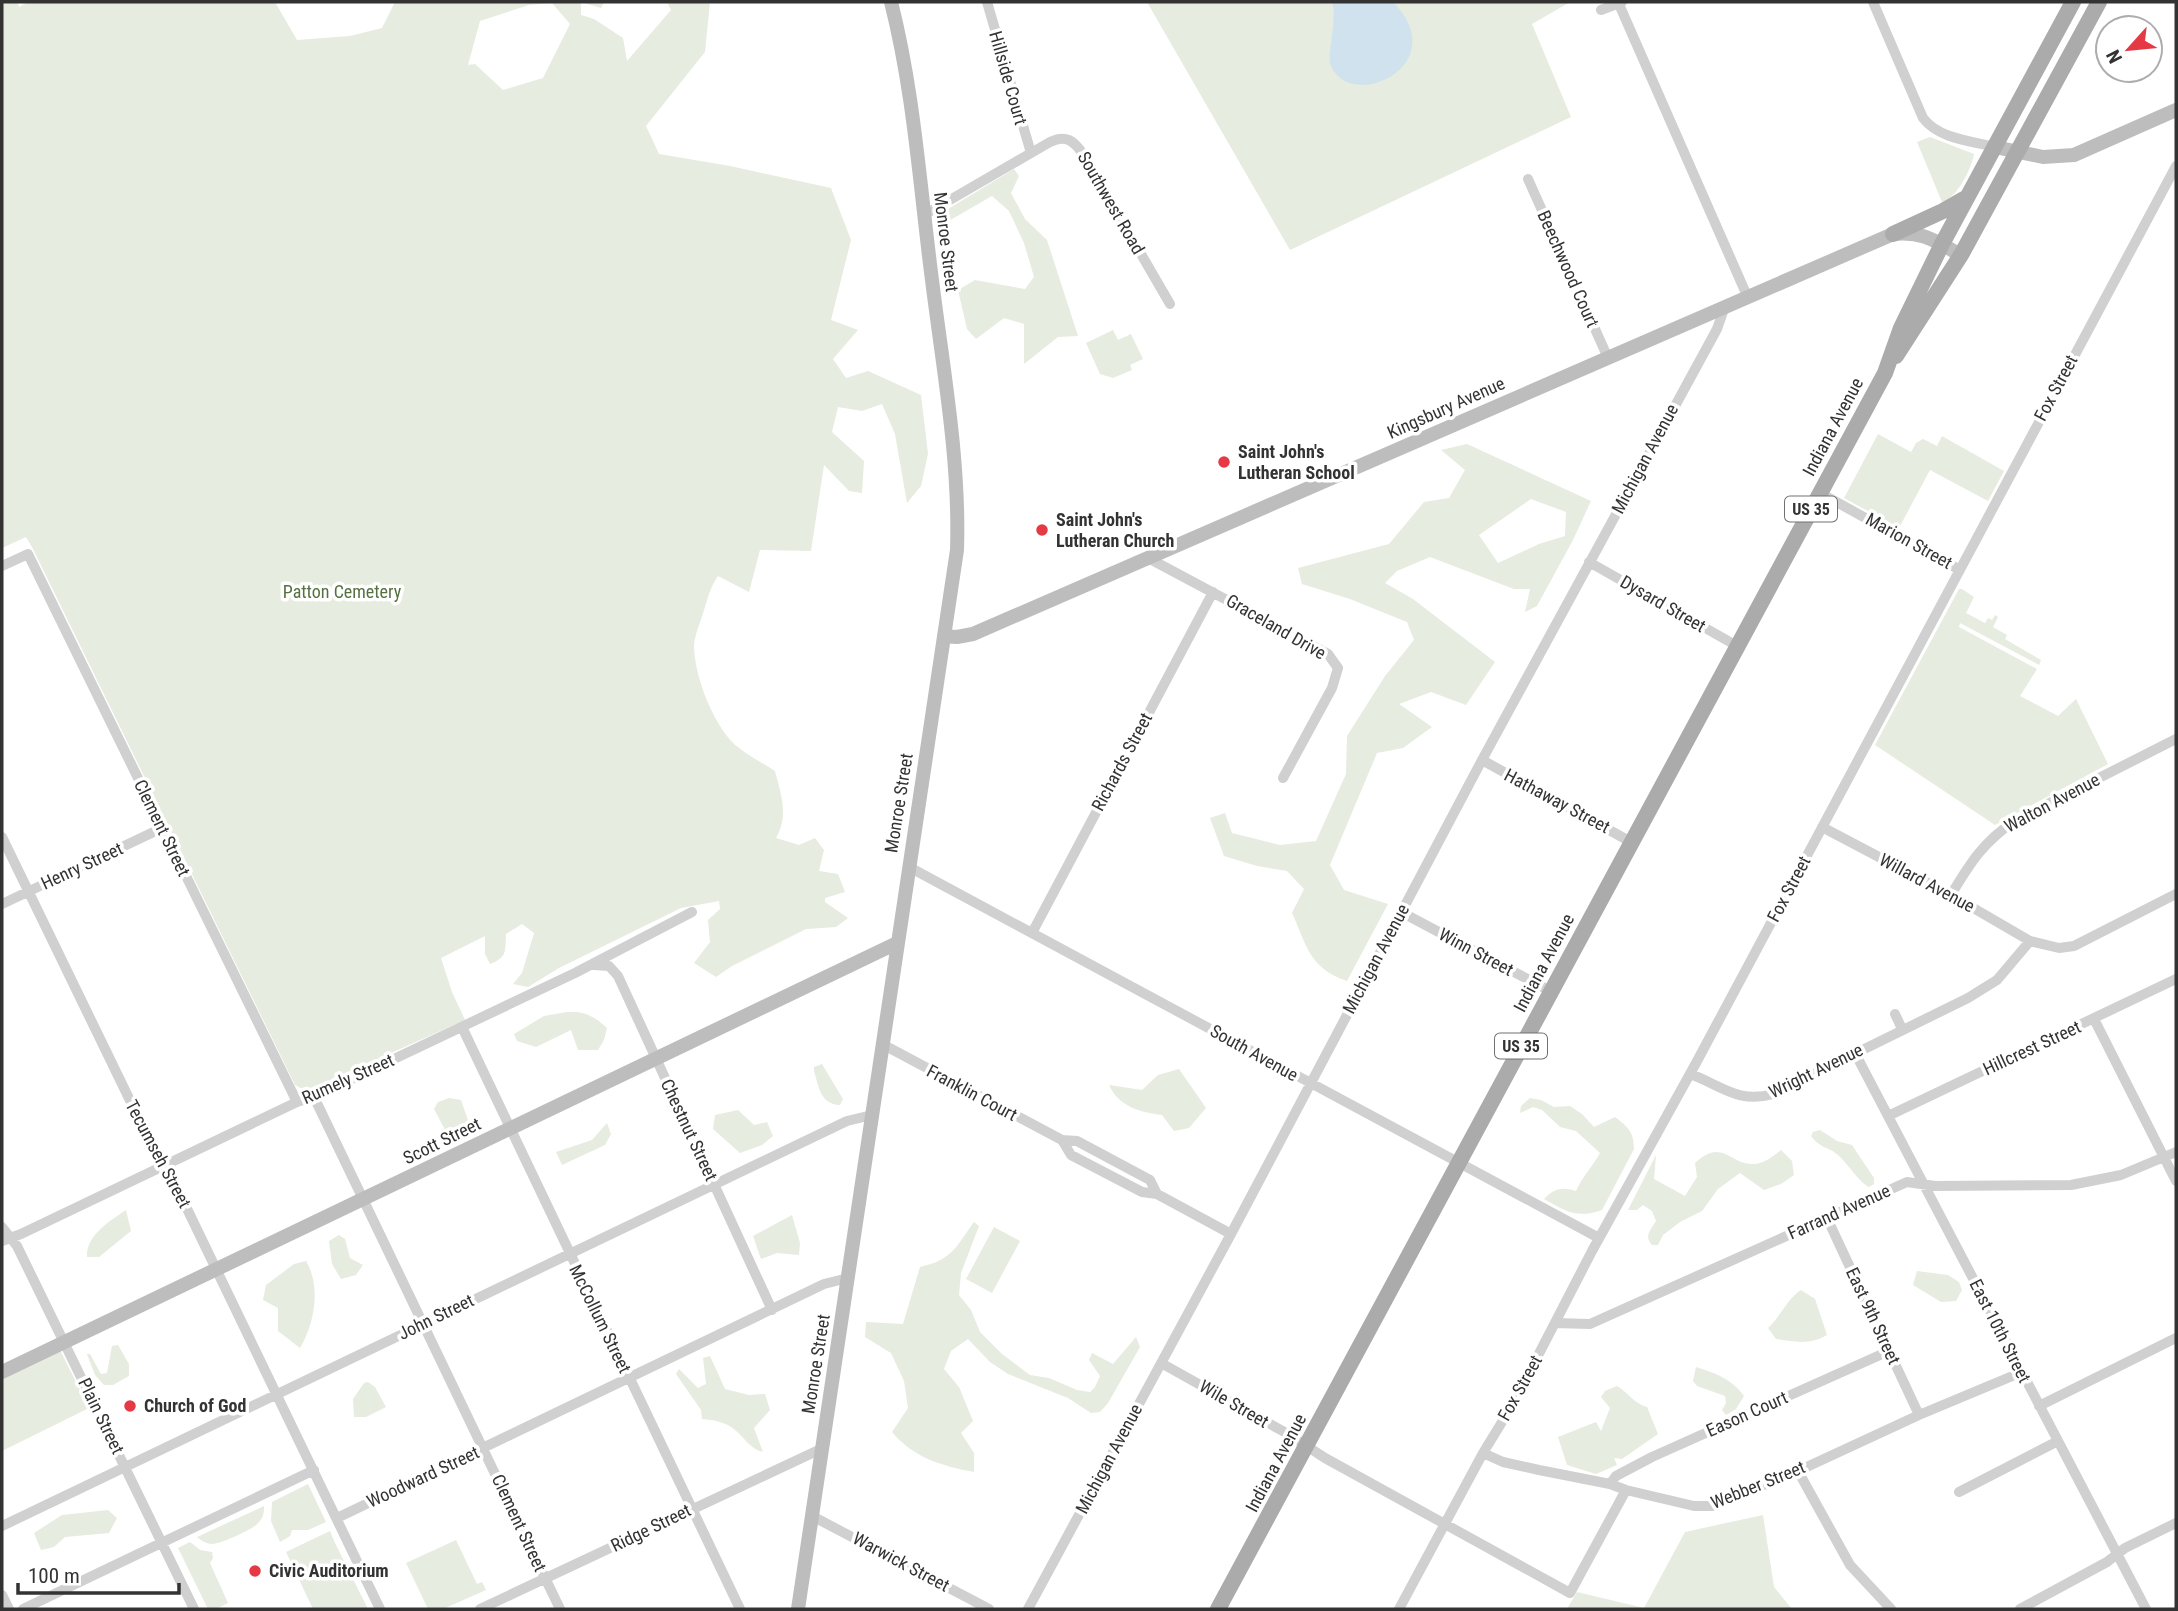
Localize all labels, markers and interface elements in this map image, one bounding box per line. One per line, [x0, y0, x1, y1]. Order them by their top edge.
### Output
north arrow [2094, 14, 2164, 84]
street label: Hillside Court [985, 29, 1032, 127]
text: N [2101, 46, 2127, 67]
street label: Southwest Road [1074, 148, 1149, 258]
street label: Monroe Street [930, 191, 963, 293]
street label: Beechwood Court [1533, 207, 1604, 330]
street label: Fox Street [2029, 351, 2082, 424]
street label: Kingsbury Avenue [1384, 372, 1508, 443]
street label: Indiana Avenue [1798, 374, 1867, 479]
street label: Michigan Avenue [1607, 400, 1682, 517]
place label: Saint John's Lutheran School [1238, 441, 1355, 483]
marker: Saint John's Lutheran School [1216, 454, 1232, 470]
road number: US 35 [1785, 496, 1837, 522]
street label: Marion Street [1862, 508, 1956, 573]
place label: Saint John's Lutheran Church [1056, 509, 1174, 551]
marker: Saint John's Lutheran Church [1034, 522, 1050, 538]
street label: Dysard Street [1617, 571, 1710, 636]
park label: Patton Cemetery [283, 581, 402, 602]
street label: Graceland Drive [1223, 590, 1330, 664]
street label: Richards Street [1087, 709, 1156, 814]
street label: Monroe Street [880, 752, 917, 854]
street label: Hathaway Street [1501, 764, 1614, 837]
street label: Walton Avenue [2000, 769, 2103, 836]
street label: Clement Street [130, 776, 195, 880]
street label: Henry Street [38, 837, 126, 894]
street label: Willard Avenue [1876, 849, 1978, 916]
street label: Fox Street [1762, 852, 1815, 925]
street label: Michigan Avenue [1338, 900, 1413, 1017]
street label: Indiana Avenue [1509, 910, 1578, 1015]
street label: Winn Street [1435, 923, 1517, 980]
street label: Hillcrest Street [1980, 1016, 2084, 1079]
street label: South Avenue [1207, 1020, 1302, 1085]
road number: US 35 [1495, 1034, 1547, 1058]
street label: Wright Avenue [1765, 1039, 1866, 1102]
street label: Rumely Street [299, 1049, 397, 1108]
street label: Franklin Court [923, 1060, 1021, 1125]
street label: Chestnut Street [657, 1076, 722, 1184]
street label: Tecumseh Street [121, 1096, 196, 1211]
street label: Scott Street [400, 1113, 484, 1168]
street label: Farrand Avenue [1784, 1180, 1893, 1243]
street label: McCollum Street [565, 1261, 636, 1376]
street label: East 9th Street [1842, 1264, 1905, 1368]
street label: East 10th Street [1965, 1276, 2036, 1386]
street label: John Street [395, 1289, 477, 1344]
street label: Monroe Street [797, 1313, 834, 1415]
street label: Fox Street [1493, 1351, 1546, 1424]
street label: Plain Street [74, 1374, 129, 1457]
street label: Wile Street [1196, 1375, 1273, 1432]
street label: Eason Court [1703, 1386, 1791, 1441]
place label: Church of God [144, 1395, 246, 1416]
marker: Church of God [122, 1398, 138, 1414]
street label: Michigan Avenue [1071, 1400, 1146, 1517]
street label: Indiana Avenue [1241, 1410, 1310, 1515]
street label: Woodward Street [363, 1441, 482, 1512]
street label: Webber Street [1708, 1456, 1808, 1513]
street label: Clement Street [488, 1471, 551, 1575]
street label: Ridge Street [607, 1499, 694, 1556]
street label: Warwick Street [849, 1527, 953, 1596]
scale bar [18, 1552, 178, 1596]
place label: Civic Auditorium [269, 1560, 389, 1581]
marker: Civic Auditorium [247, 1563, 263, 1579]
text: 100 m [28, 1564, 80, 1588]

